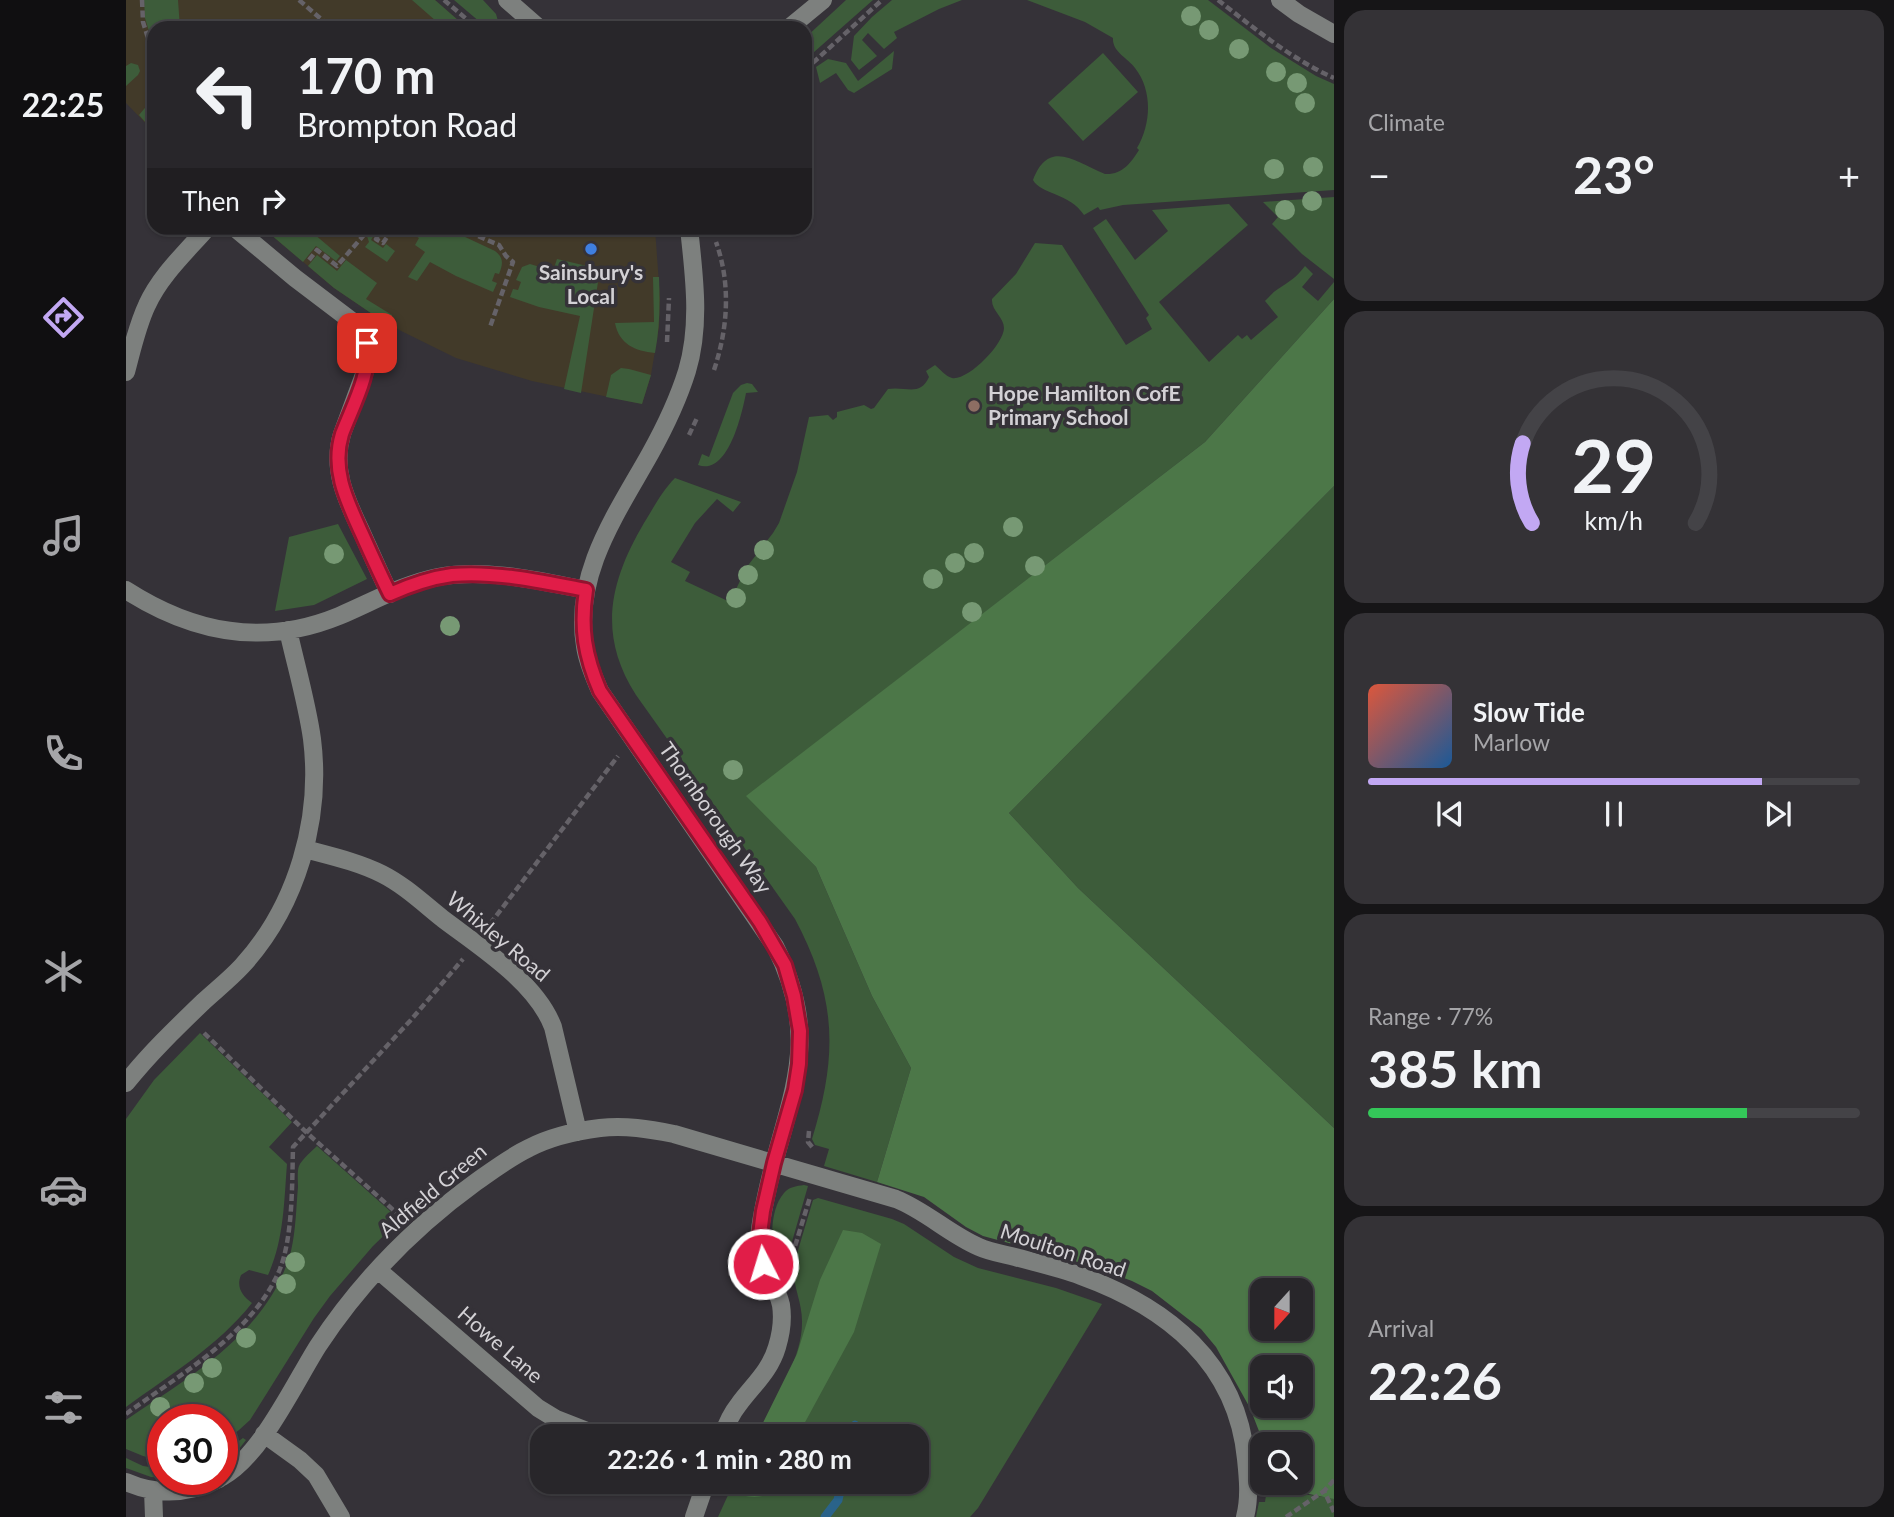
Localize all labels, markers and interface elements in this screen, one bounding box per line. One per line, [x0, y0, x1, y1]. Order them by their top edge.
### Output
text: 170 m [297, 46, 435, 104]
icon: left [182, 49, 273, 140]
text: 22:25 [22, 85, 104, 124]
text: Brompton Road [297, 105, 517, 144]
text: Climate [1368, 108, 1445, 136]
text: 23° [1573, 143, 1655, 205]
text: − [1368, 152, 1390, 198]
text: + [1838, 152, 1860, 198]
icon: right [254, 182, 292, 220]
text: Then [182, 185, 240, 217]
marker: Sainsbury's Local [583, 241, 599, 257]
place label: Sainsbury's Local [539, 259, 643, 308]
icon: directions [39, 293, 88, 342]
pin [337, 313, 397, 373]
icon: arrive [348, 324, 386, 362]
place label: Hope Hamilton CofE Primary School [988, 380, 1181, 429]
marker: Hope Hamilton CofE Primary School [966, 398, 982, 414]
text: 29 [1572, 422, 1656, 510]
text: km/h [1585, 505, 1643, 535]
icon: music [39, 511, 88, 560]
text: Slow Tide [1473, 696, 1585, 728]
text: Marlow [1473, 728, 1550, 756]
icon: phone [39, 729, 88, 778]
street label: Thornborough Way [655, 737, 778, 898]
icon: previous [1431, 795, 1469, 833]
icon: pause [1595, 795, 1633, 833]
icon: next [1759, 795, 1797, 833]
street label: Whixley Road [442, 885, 556, 986]
icon: climate [39, 947, 88, 996]
text: Range · 77% [1368, 1002, 1493, 1030]
text: 385 km [1368, 1037, 1542, 1099]
street label: Aldfield Green [373, 1138, 491, 1242]
icon: car [39, 1165, 88, 1214]
street label: Moulton Road [997, 1217, 1130, 1282]
position arrow [726, 1227, 800, 1301]
north arrow [1250, 1278, 1312, 1340]
map controls [1250, 1278, 1313, 1495]
street label: Howe Lane [453, 1300, 549, 1388]
text: Arrival [1368, 1314, 1434, 1342]
text: 22:26 [1368, 1349, 1502, 1411]
button: sound [1250, 1355, 1313, 1418]
icon: filters [39, 1383, 88, 1432]
speed limit sign: 30 [147, 1404, 238, 1495]
button: search [1250, 1432, 1313, 1495]
text: 22:26 · 1 min · 280 m [607, 1443, 852, 1475]

